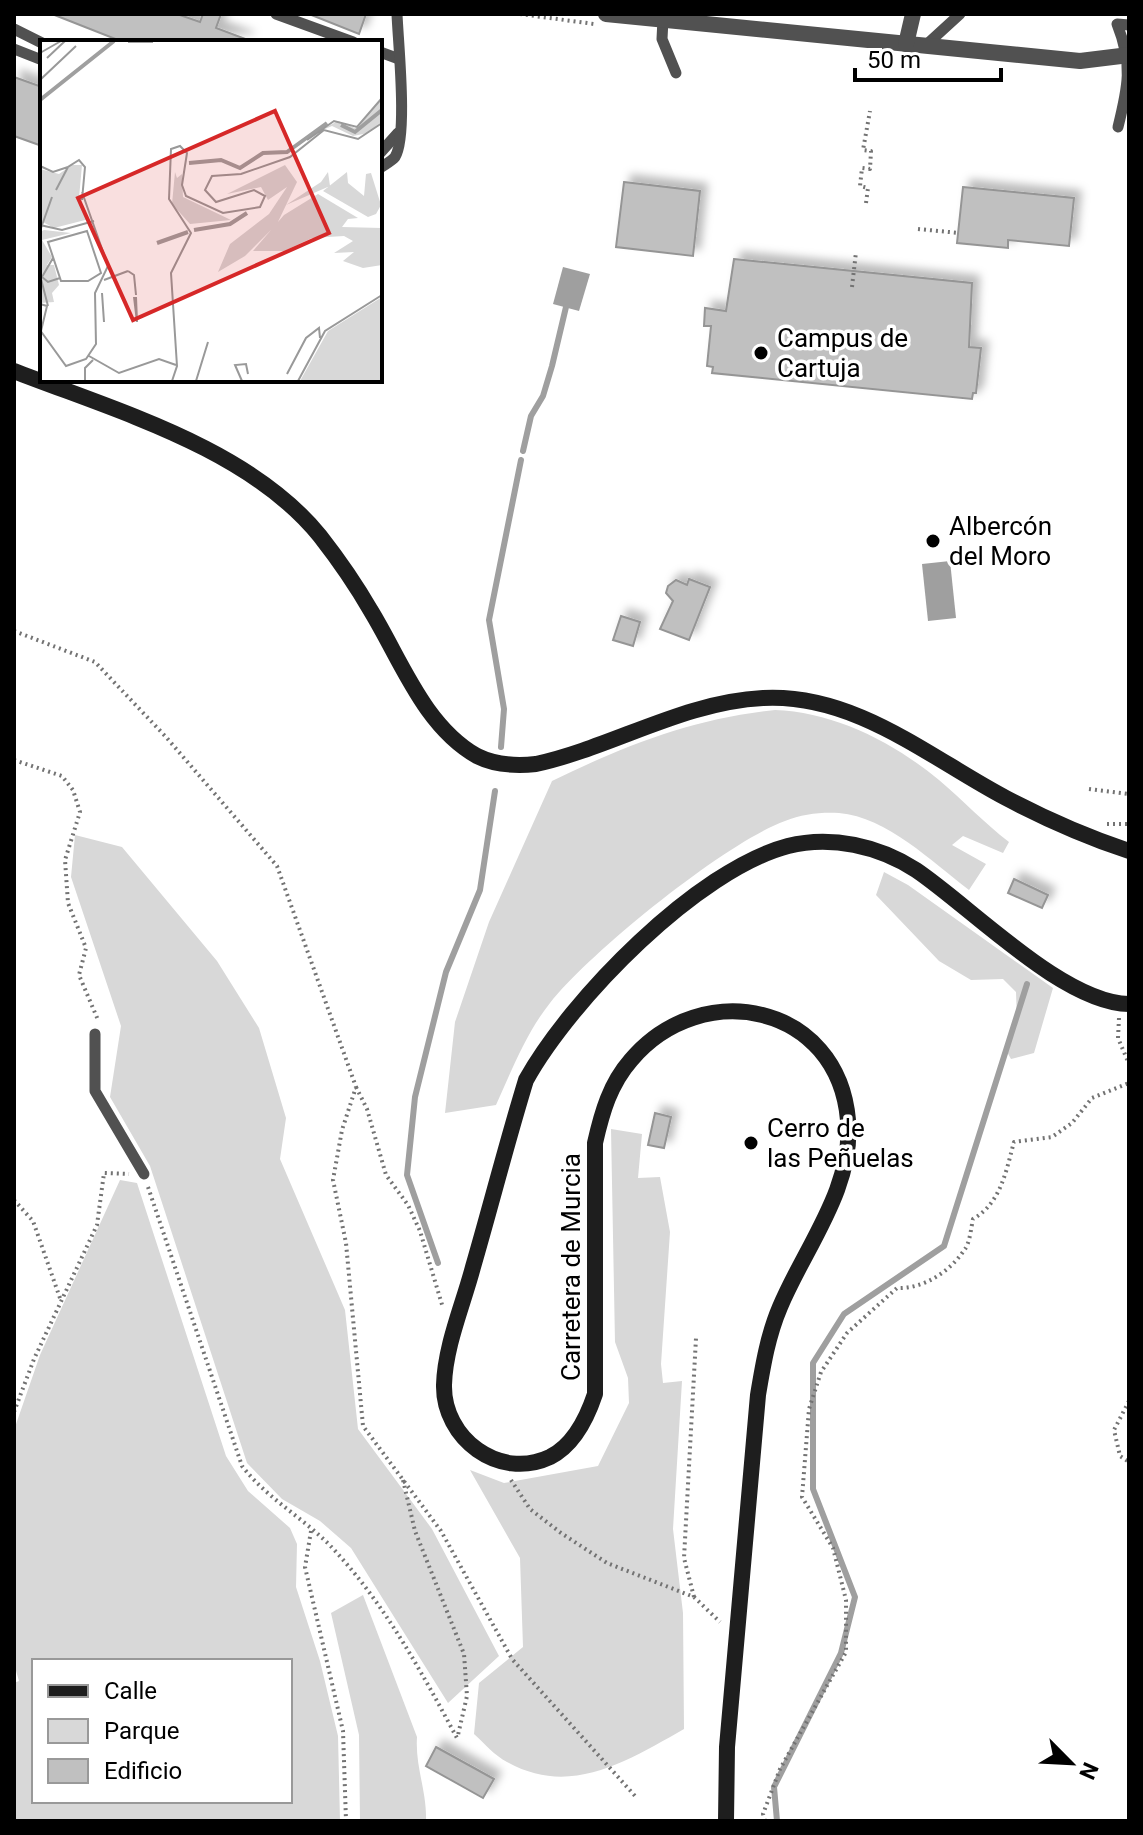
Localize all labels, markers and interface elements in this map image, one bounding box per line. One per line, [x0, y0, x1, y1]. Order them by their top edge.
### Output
scale bar [855, 32, 1001, 82]
inset map [40, 40, 382, 382]
text: 50 m [867, 46, 921, 74]
place label: Campus de Cartuja [777, 323, 908, 383]
marker: Campus de Cartuja [752, 344, 770, 362]
place label: Albercón del Moro [949, 511, 1052, 571]
marker: Albercón del Moro [924, 532, 942, 550]
place label: Cerro de las Peñuelas [767, 1113, 914, 1173]
marker: Cerro de las Peñuelas [742, 1134, 760, 1152]
street label: Carretera de Murcia [556, 1153, 586, 1381]
legend [32, 1659, 292, 1803]
text: Calle [104, 1677, 157, 1705]
text: Parque [104, 1717, 180, 1745]
north arrow [1031, 1723, 1111, 1803]
text: Edificio [104, 1757, 182, 1785]
text: N [1074, 1759, 1103, 1783]

